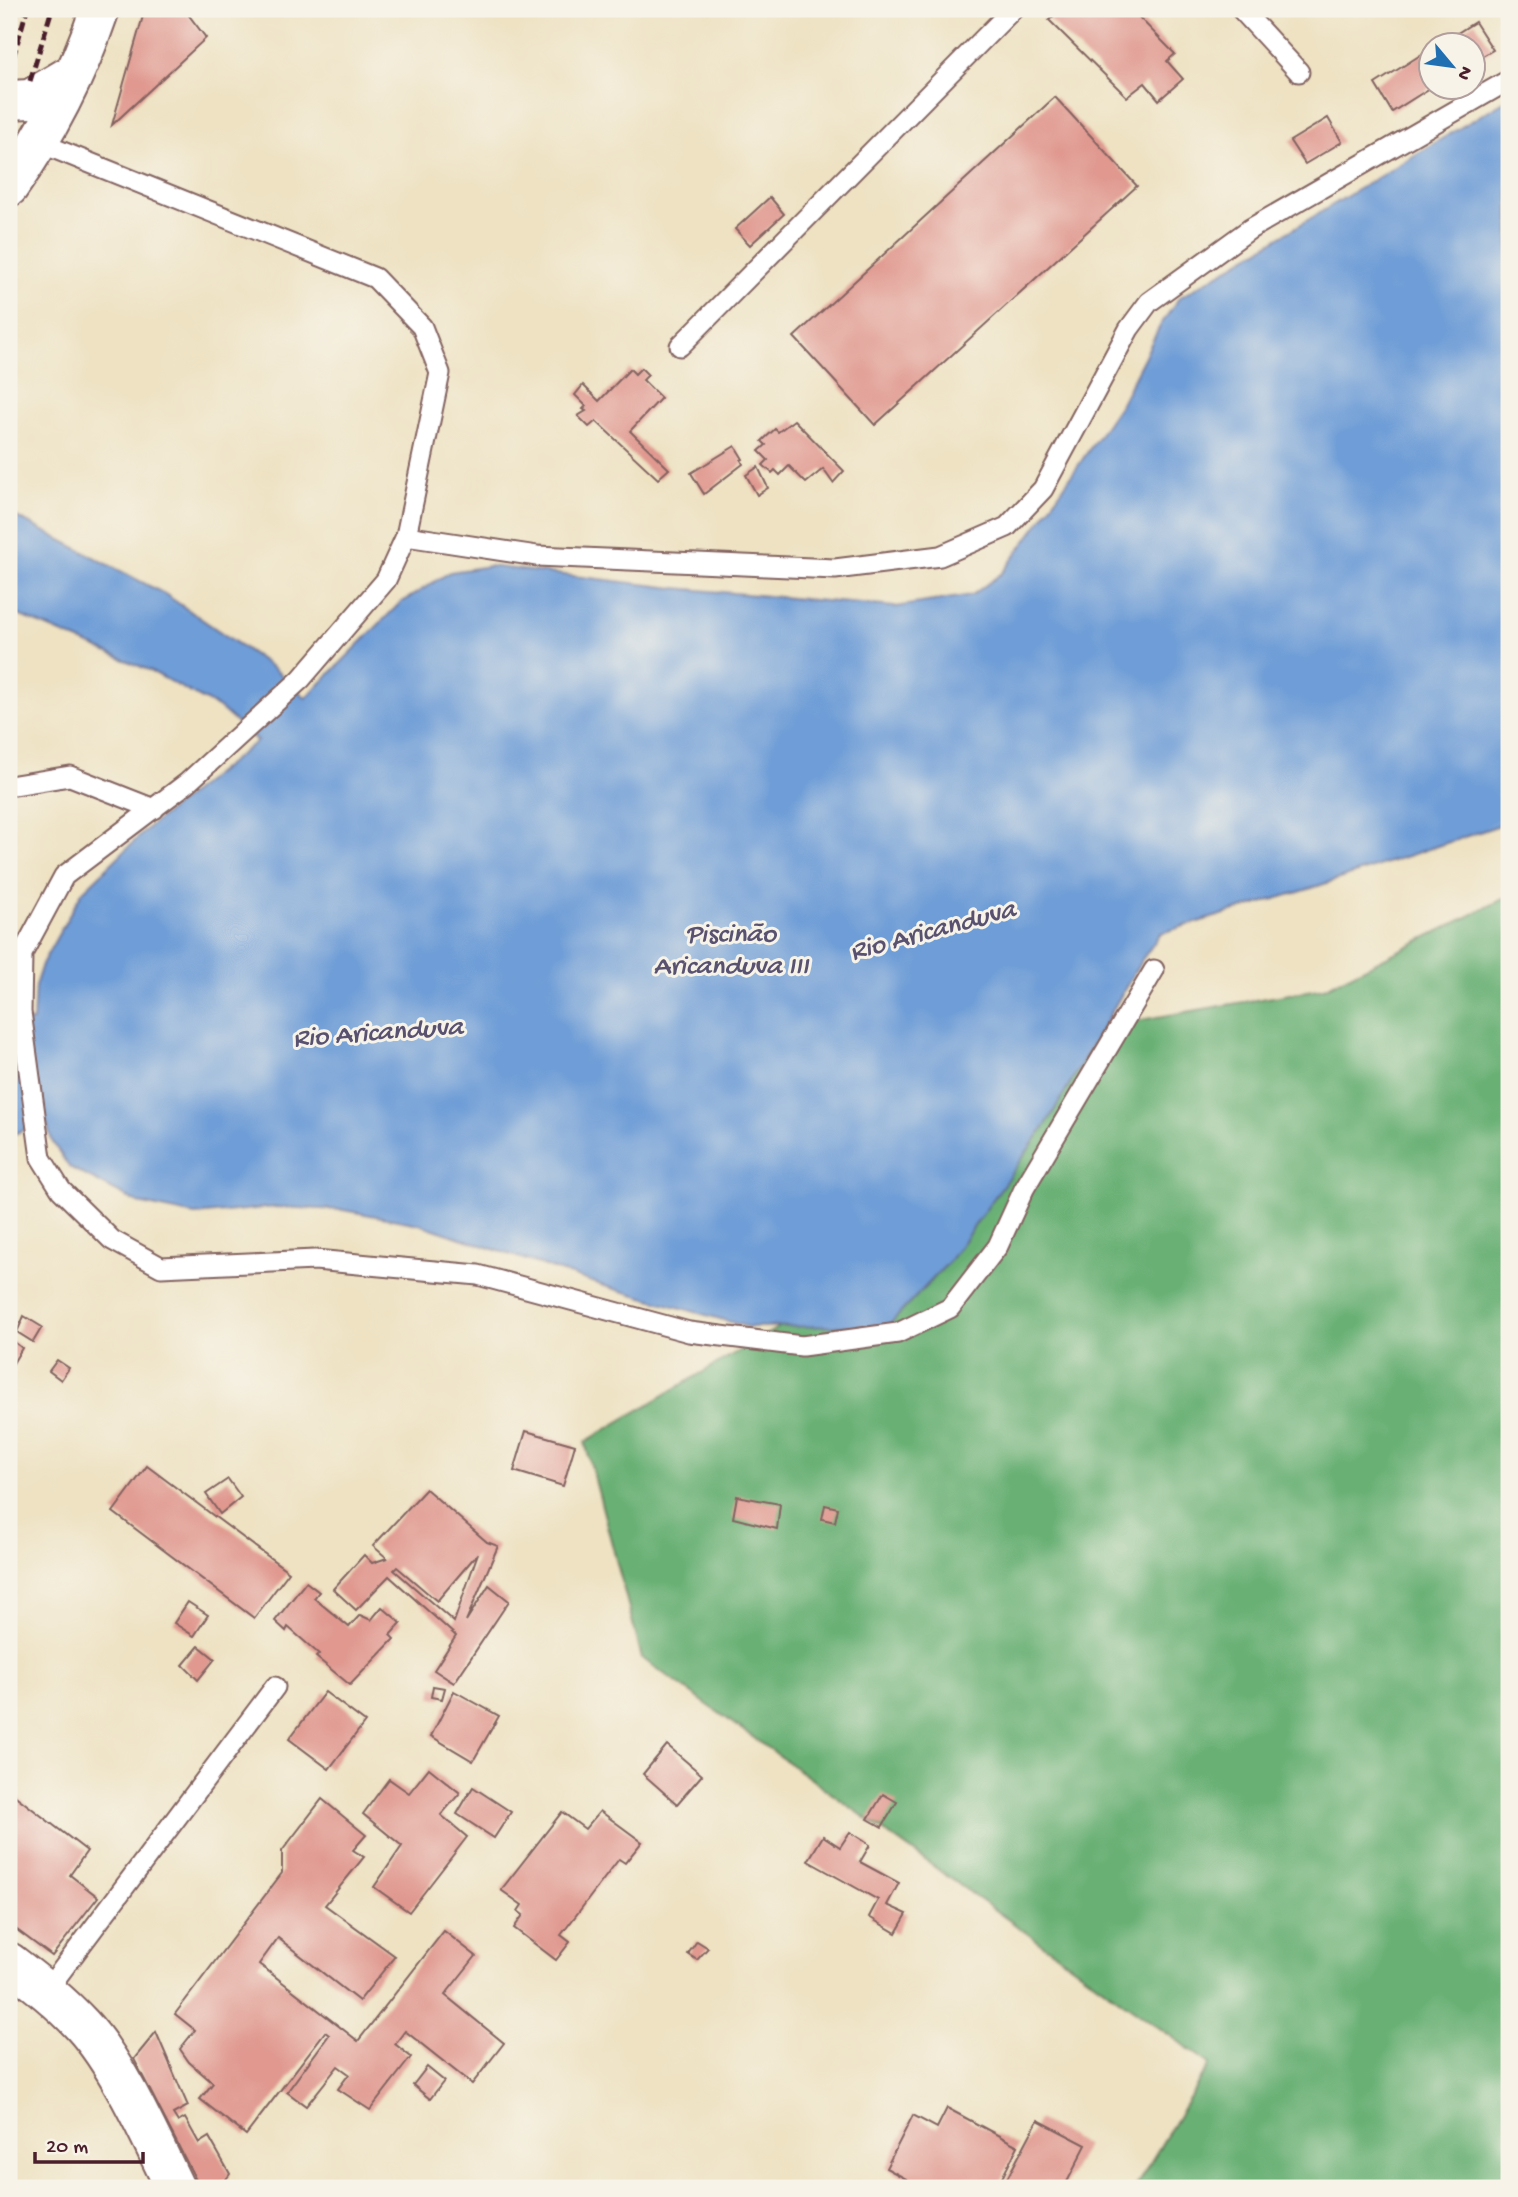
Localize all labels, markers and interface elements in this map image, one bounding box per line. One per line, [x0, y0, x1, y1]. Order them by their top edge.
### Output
north arrow [1416, 32, 1486, 102]
text: N [1451, 62, 1477, 84]
water label: Rio Aricanduva [847, 894, 1021, 970]
water label: Piscinão Aricanduva III [653, 919, 810, 984]
water label: Rio Aricanduva [292, 1012, 465, 1056]
scale bar [35, 2120, 144, 2164]
text: 20 m [46, 2136, 88, 2161]

